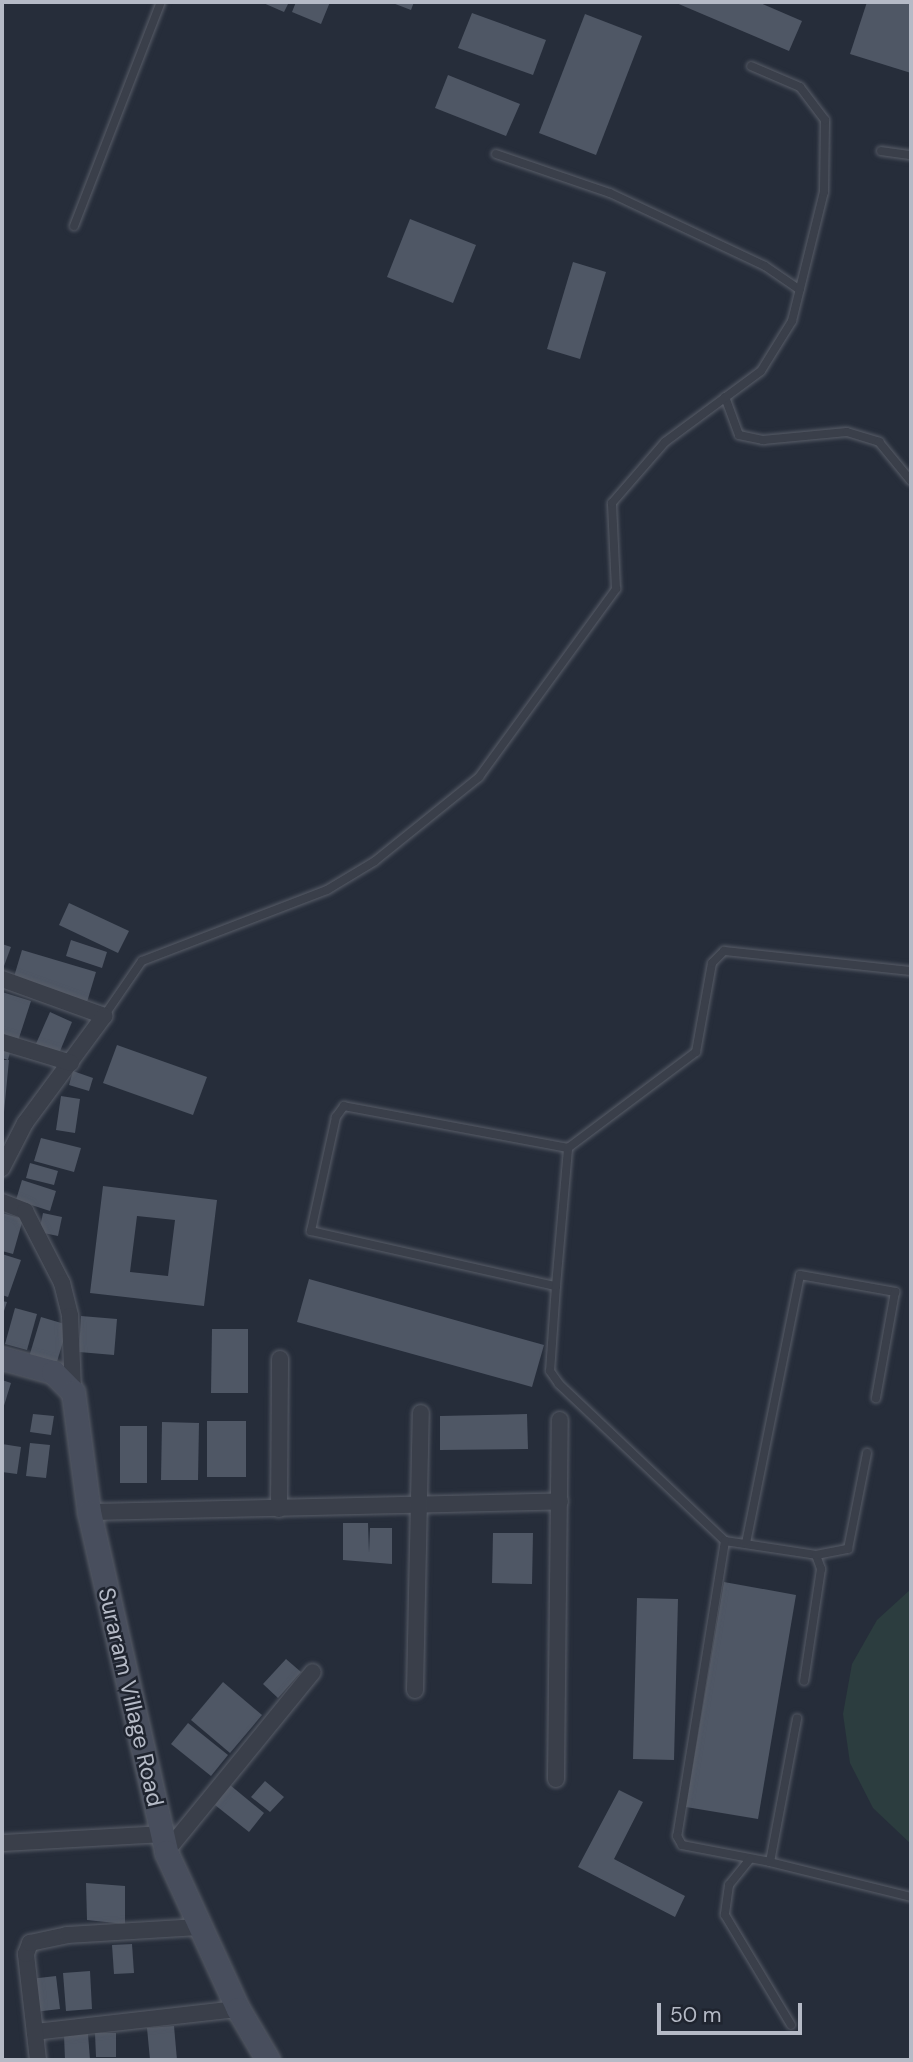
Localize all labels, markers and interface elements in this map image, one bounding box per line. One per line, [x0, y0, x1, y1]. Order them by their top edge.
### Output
street label: Suraram Village Road [92, 1585, 170, 1809]
scale bar [661, 1988, 806, 2032]
text: 50 m [670, 2001, 721, 2029]

